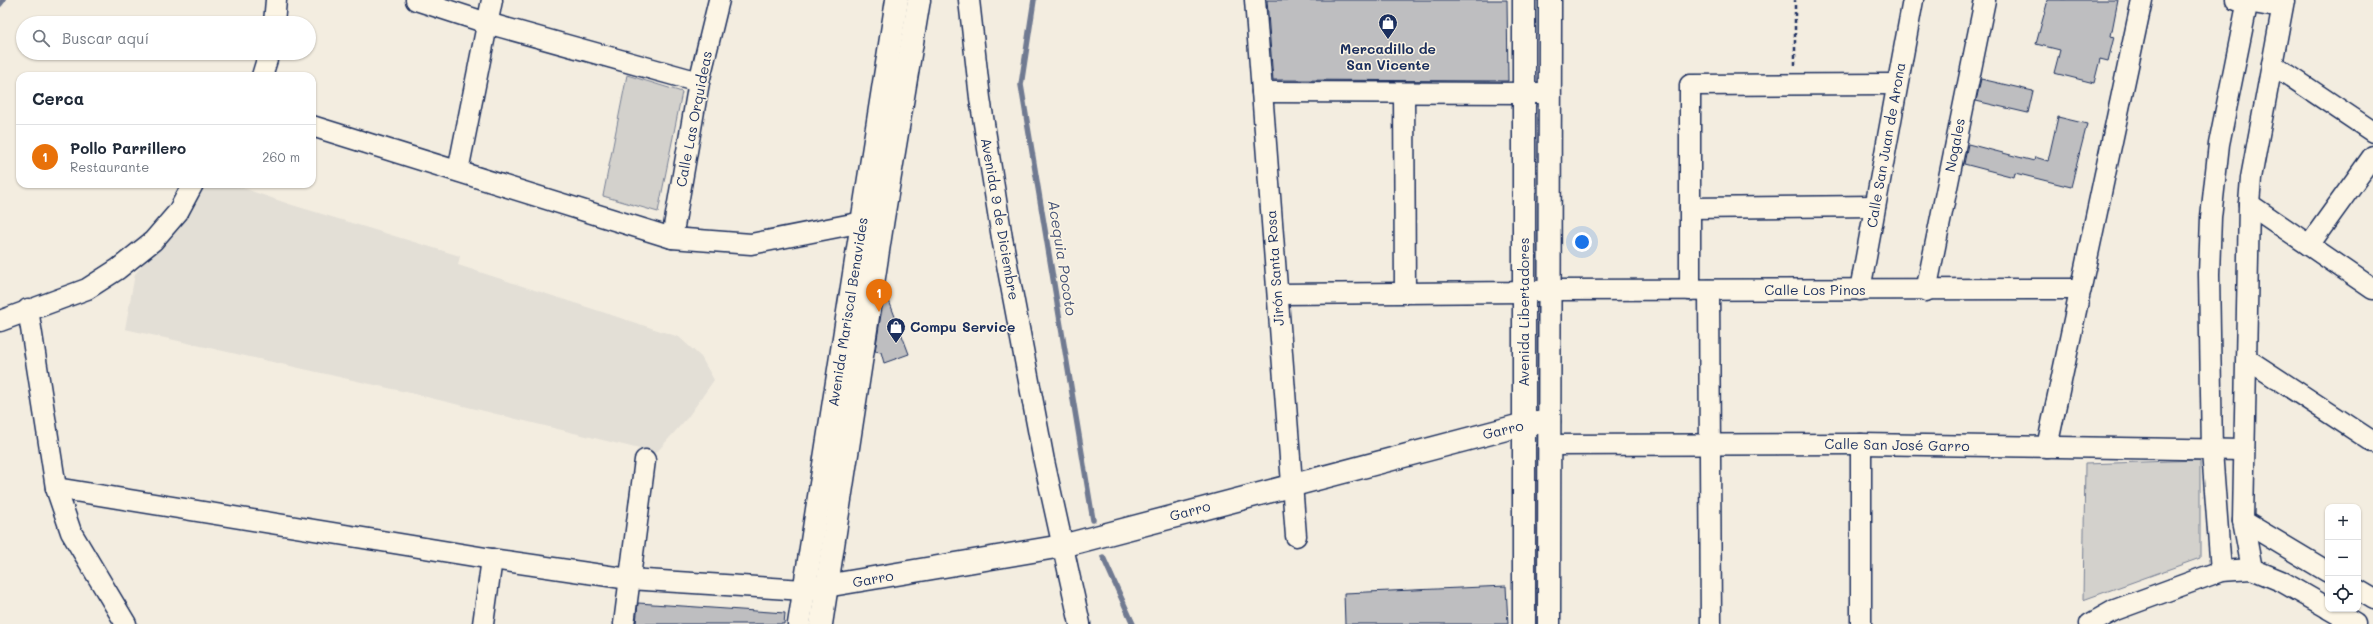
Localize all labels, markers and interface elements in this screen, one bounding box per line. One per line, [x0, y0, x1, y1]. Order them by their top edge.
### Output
shop icon: Mercadillo de San Vicente [1377, 12, 1399, 40]
search box [16, 16, 316, 60]
icon: search [30, 27, 52, 49]
text: Buscar aquí [62, 28, 149, 48]
place label: Mercadillo de San Vicente [1340, 39, 1436, 74]
street label: Calle Las Orquideas [671, 49, 716, 189]
street label: Calle San Juan de Arona [1862, 61, 1909, 229]
text: Cerca [32, 87, 84, 109]
street label: Nogales [1940, 116, 1969, 173]
street label: Avenida 9 de Diciembre [977, 136, 1024, 301]
text: Pollo Parrillero [70, 138, 186, 158]
text: 1 [42, 148, 48, 165]
text: 260 m [262, 148, 300, 165]
text: Restaurante [70, 158, 149, 175]
water label: Acequia Pocoto [1044, 199, 1082, 317]
street label: Jirón Santa Rosa [1261, 209, 1288, 327]
street label: Avenida Mariscal Benavides [823, 216, 872, 408]
your location [1572, 232, 1592, 252]
street label: Avenida Libertadores [1514, 237, 1533, 387]
pin: 1 [866, 279, 892, 312]
street label: Calle Los Pinos [1764, 280, 1866, 299]
shop icon: Compu Service [885, 316, 907, 344]
place label: Compu Service [910, 317, 1015, 336]
street label: Garro [1481, 416, 1525, 443]
street label: Calle San José Garro [1824, 434, 1970, 455]
street label: Garro [1167, 496, 1212, 525]
map controls [2325, 504, 2361, 612]
button: + [2325, 504, 2361, 540]
button: − [2325, 540, 2361, 576]
street label: Garro [851, 566, 895, 591]
button: locate [2325, 576, 2361, 612]

